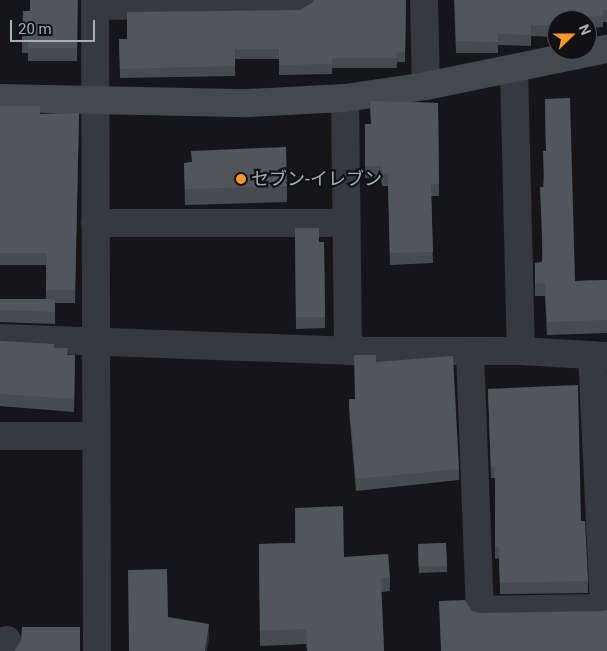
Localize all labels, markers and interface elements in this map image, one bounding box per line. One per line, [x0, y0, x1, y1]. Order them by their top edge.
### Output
scale bar [12, 10, 98, 42]
north arrow [547, 10, 597, 60]
text: 20 m [18, 20, 52, 38]
text: N [576, 22, 594, 37]
place label: セブン-イレブン [251, 168, 382, 190]
marker: セブン-イレブン [235, 173, 247, 185]

